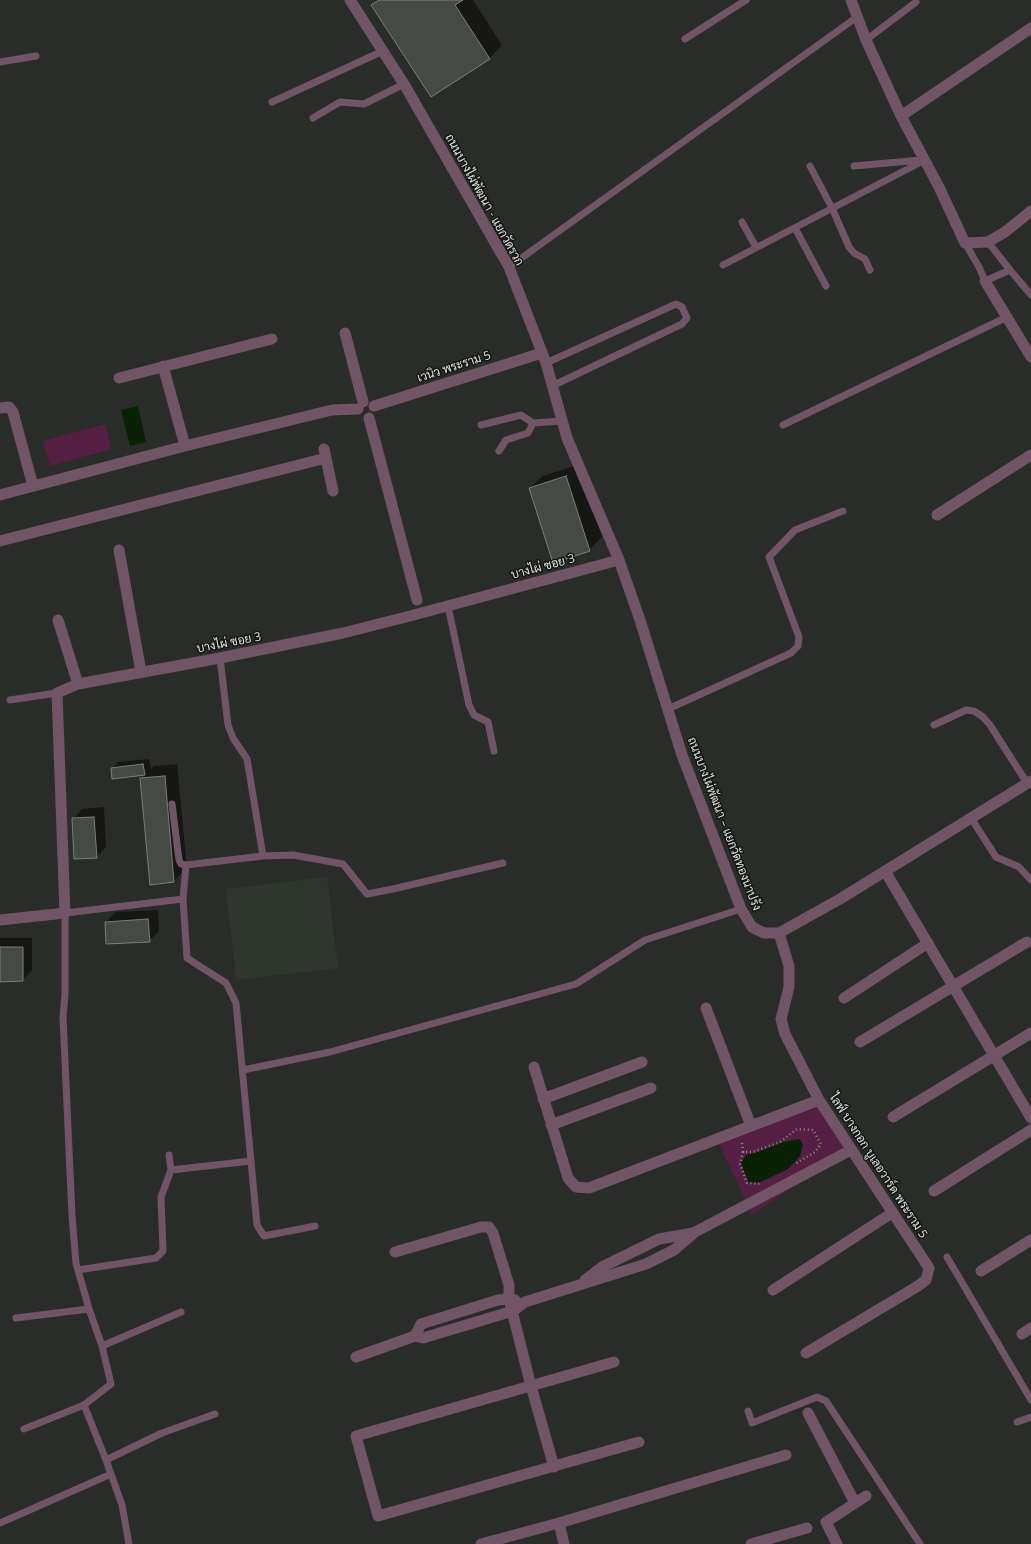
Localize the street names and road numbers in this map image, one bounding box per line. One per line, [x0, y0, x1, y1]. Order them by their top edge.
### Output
street label: ถนนบางไผ่พัฒนา - แยกวัดรวก [442, 132, 526, 268]
street label: เวนิว พระราม 5 [415, 348, 493, 386]
street label: บางไผ่ ซอย 3 [509, 552, 577, 582]
street label: บางไผ่ ซอย 3 [195, 630, 263, 656]
street label: ถนนบางไผ่พัฒนา – แยกวัดทองนาปรัง [684, 735, 764, 913]
street label: ไลฟ์ บางกอก บูเลอวาร์ด พระราม 5 [826, 1091, 930, 1241]

